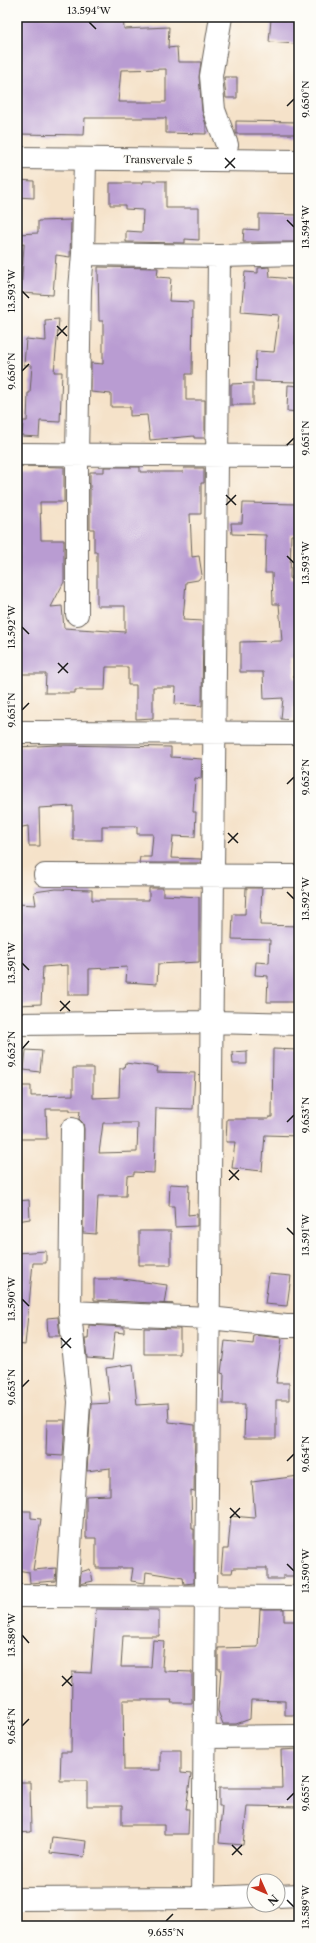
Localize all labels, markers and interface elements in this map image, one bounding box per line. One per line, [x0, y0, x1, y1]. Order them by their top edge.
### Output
text: 13.594°W [67, 4, 112, 17]
text: 9.650°N [299, 80, 312, 118]
street label: Transvervale 5 [123, 153, 193, 167]
text: 13.594°W [299, 204, 312, 249]
text: 13.593°W [5, 268, 18, 313]
text: 9.650°N [5, 352, 18, 390]
text: 9.651°N [299, 421, 312, 456]
text: 13.593°W [299, 540, 312, 585]
text: 13.592°W [5, 604, 18, 649]
text: 9.651°N [5, 693, 18, 728]
text: 9.652°N [299, 759, 312, 795]
text: 13.592°W [299, 876, 312, 921]
text: 13.591°W [5, 941, 18, 984]
text: 9.652°N [5, 1031, 18, 1067]
text: 9.653°N [299, 1097, 312, 1133]
text: 13.591°W [299, 1213, 312, 1256]
text: 13.590°W [5, 1276, 18, 1321]
text: 9.653°N [5, 1369, 18, 1405]
text: 9.654°N [299, 1436, 312, 1472]
text: 13.590°W [299, 1548, 312, 1593]
text: 13.589°W [5, 1612, 18, 1657]
text: 9.654°N [5, 1708, 18, 1744]
text: 9.655°N [299, 1775, 312, 1811]
north arrow [246, 1873, 286, 1913]
text: 13.589°W [299, 1884, 312, 1929]
text: N [264, 1892, 281, 1909]
text: 9.655°N [148, 1926, 184, 1939]

